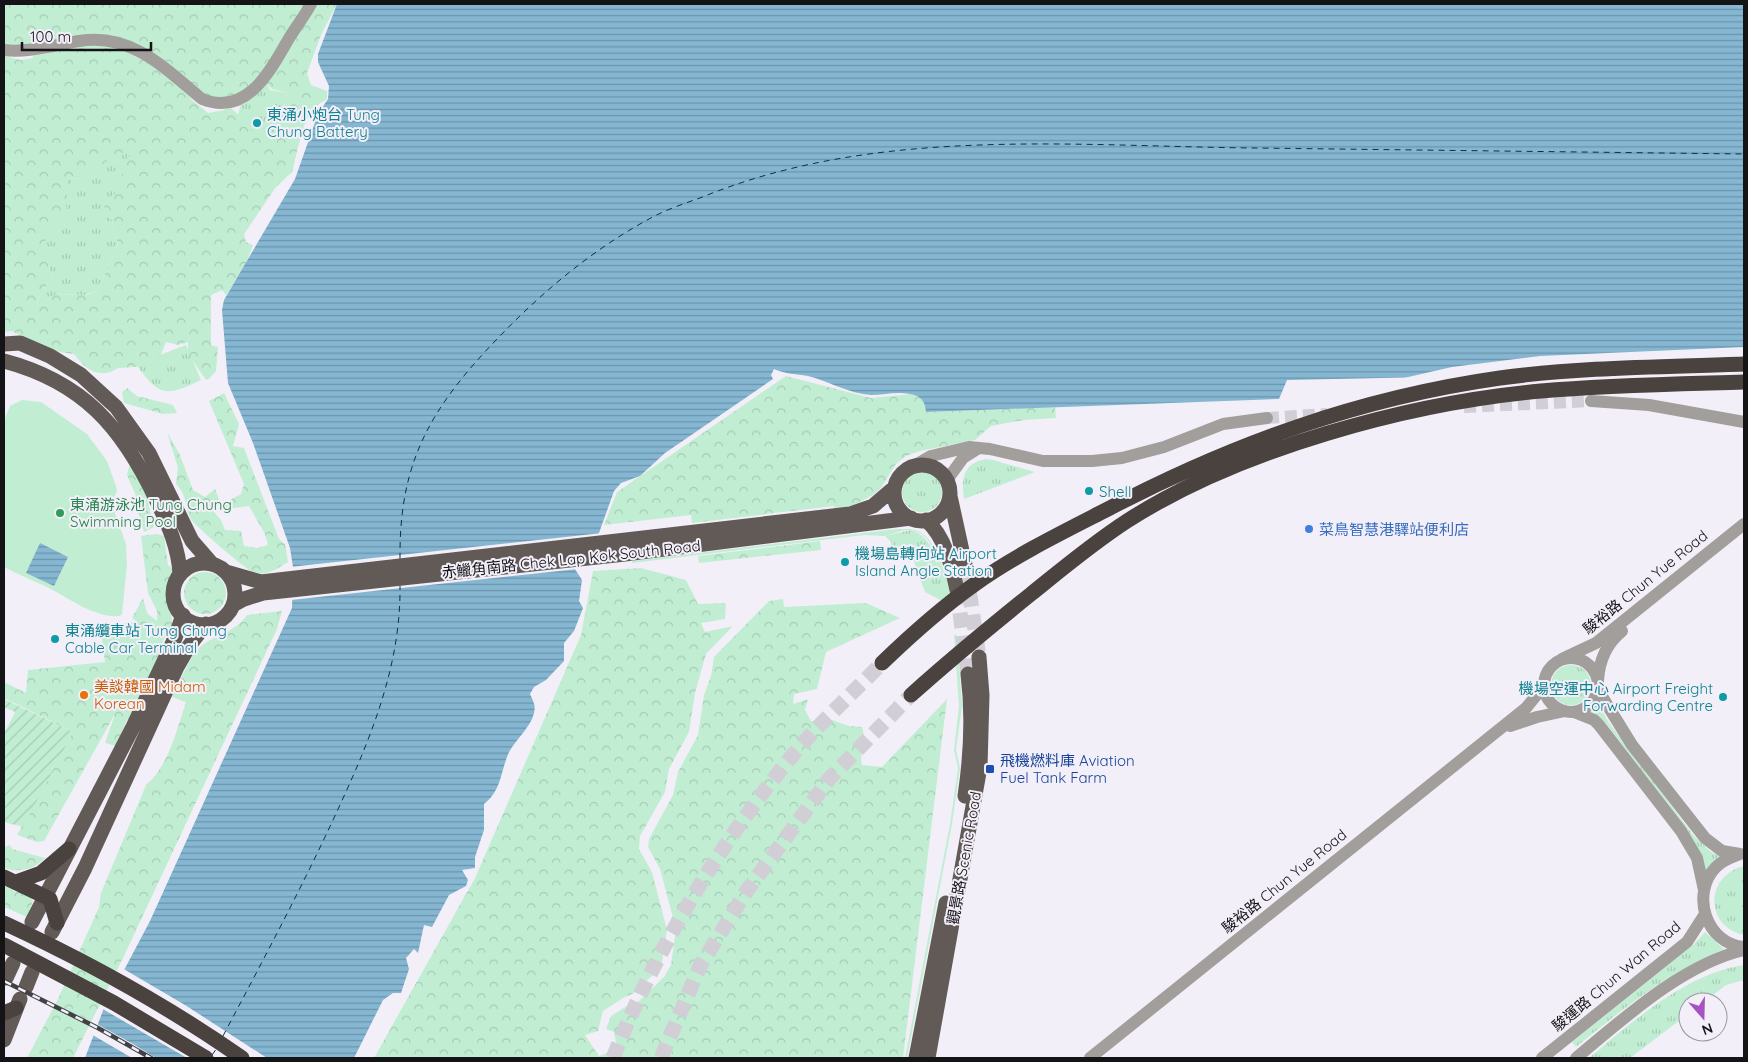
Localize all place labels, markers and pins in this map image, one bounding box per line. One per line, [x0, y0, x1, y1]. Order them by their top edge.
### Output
place label: 東涌小炮台 Tung Chung Battery [267, 105, 380, 141]
marker: 東涌小炮台 Tung Chung Battery [251, 117, 263, 129]
place label: Shell [1099, 482, 1131, 501]
marker: Shell [1083, 485, 1095, 497]
place label: 東涌游泳池 Tung Chung Swimming Pool [70, 495, 232, 531]
marker: 東涌游泳池 Tung Chung Swimming Pool [54, 507, 66, 519]
place label: 菜鳥智慧港驛站便利店 [1319, 520, 1469, 539]
marker: 菜鳥智慧港驛站便利店 [1303, 523, 1315, 535]
place label: 機場島轉向站 Airport Island Angle Station [855, 544, 997, 580]
marker: 機場島轉向站 Airport Island Angle Station [839, 556, 851, 568]
place label: 東涌纜車站 Tung Chung Cable Car Terminal [65, 621, 227, 657]
marker: 東涌纜車站 Tung Chung Cable Car Terminal [49, 633, 61, 645]
place label: 美談韓國 Midam Korean [94, 677, 206, 713]
place label: 機場空運中心 Airport Freight Forwarding Centre [1519, 679, 1713, 715]
marker: 美談韓國 Midam Korean [78, 689, 90, 701]
marker: 機場空運中心 Airport Freight Forwarding Centre [1717, 691, 1729, 703]
place label: 飛機燃料庫 Aviation Fuel Tank Farm [1000, 751, 1135, 787]
marker: 飛機燃料庫 Aviation Fuel Tank Farm [984, 763, 996, 775]

